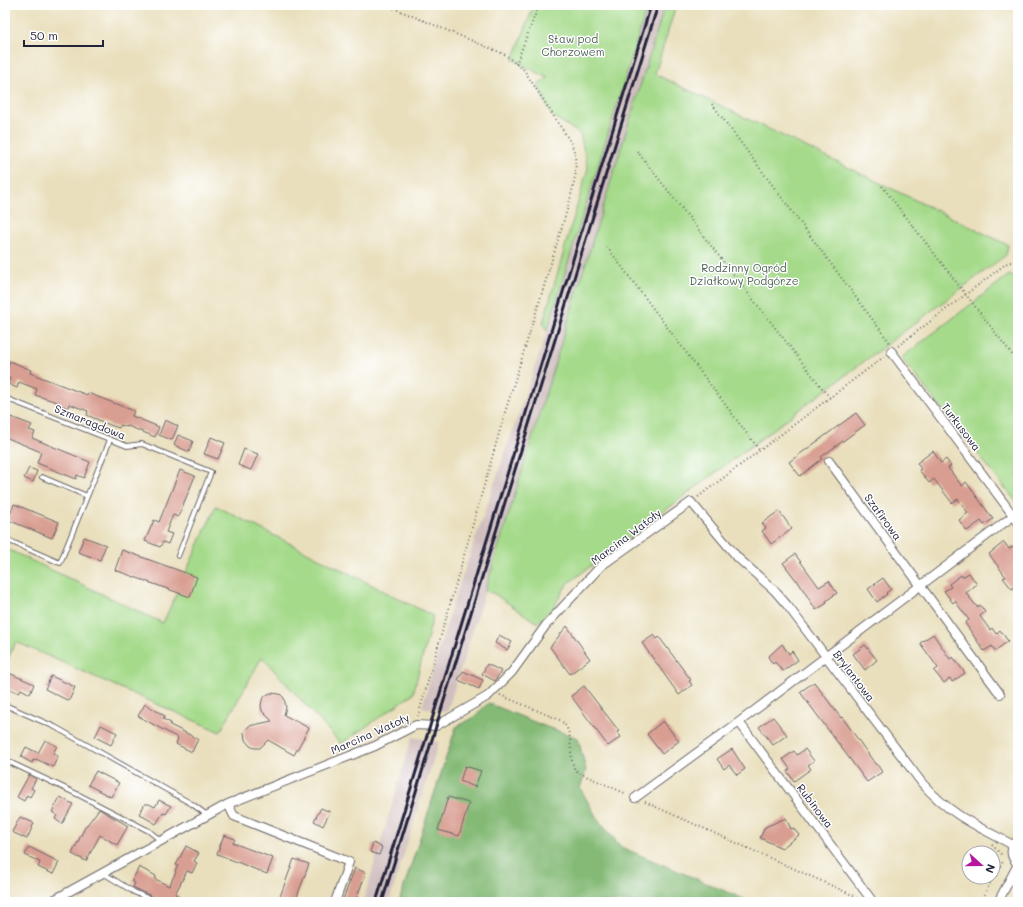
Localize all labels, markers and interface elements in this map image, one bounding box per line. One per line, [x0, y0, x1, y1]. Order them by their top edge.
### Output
scale bar [24, 22, 103, 48]
text: 50 m [30, 27, 58, 43]
park label: Staw pod Chorzowem [542, 31, 604, 59]
park label: Rodzinny Ogród Działkowy Podgórze [689, 260, 799, 288]
street label: Szmaragdowa [52, 400, 128, 443]
street label: Turkusowa [938, 400, 985, 454]
street label: Szafirowa [861, 490, 905, 543]
street label: Marcina Watoły [587, 505, 664, 568]
street label: Brylantowa [830, 647, 879, 705]
street label: Marcina Watoły [328, 709, 412, 758]
street label: Rubinowa [794, 781, 837, 831]
north arrow [961, 845, 1001, 885]
text: N [982, 862, 999, 875]

